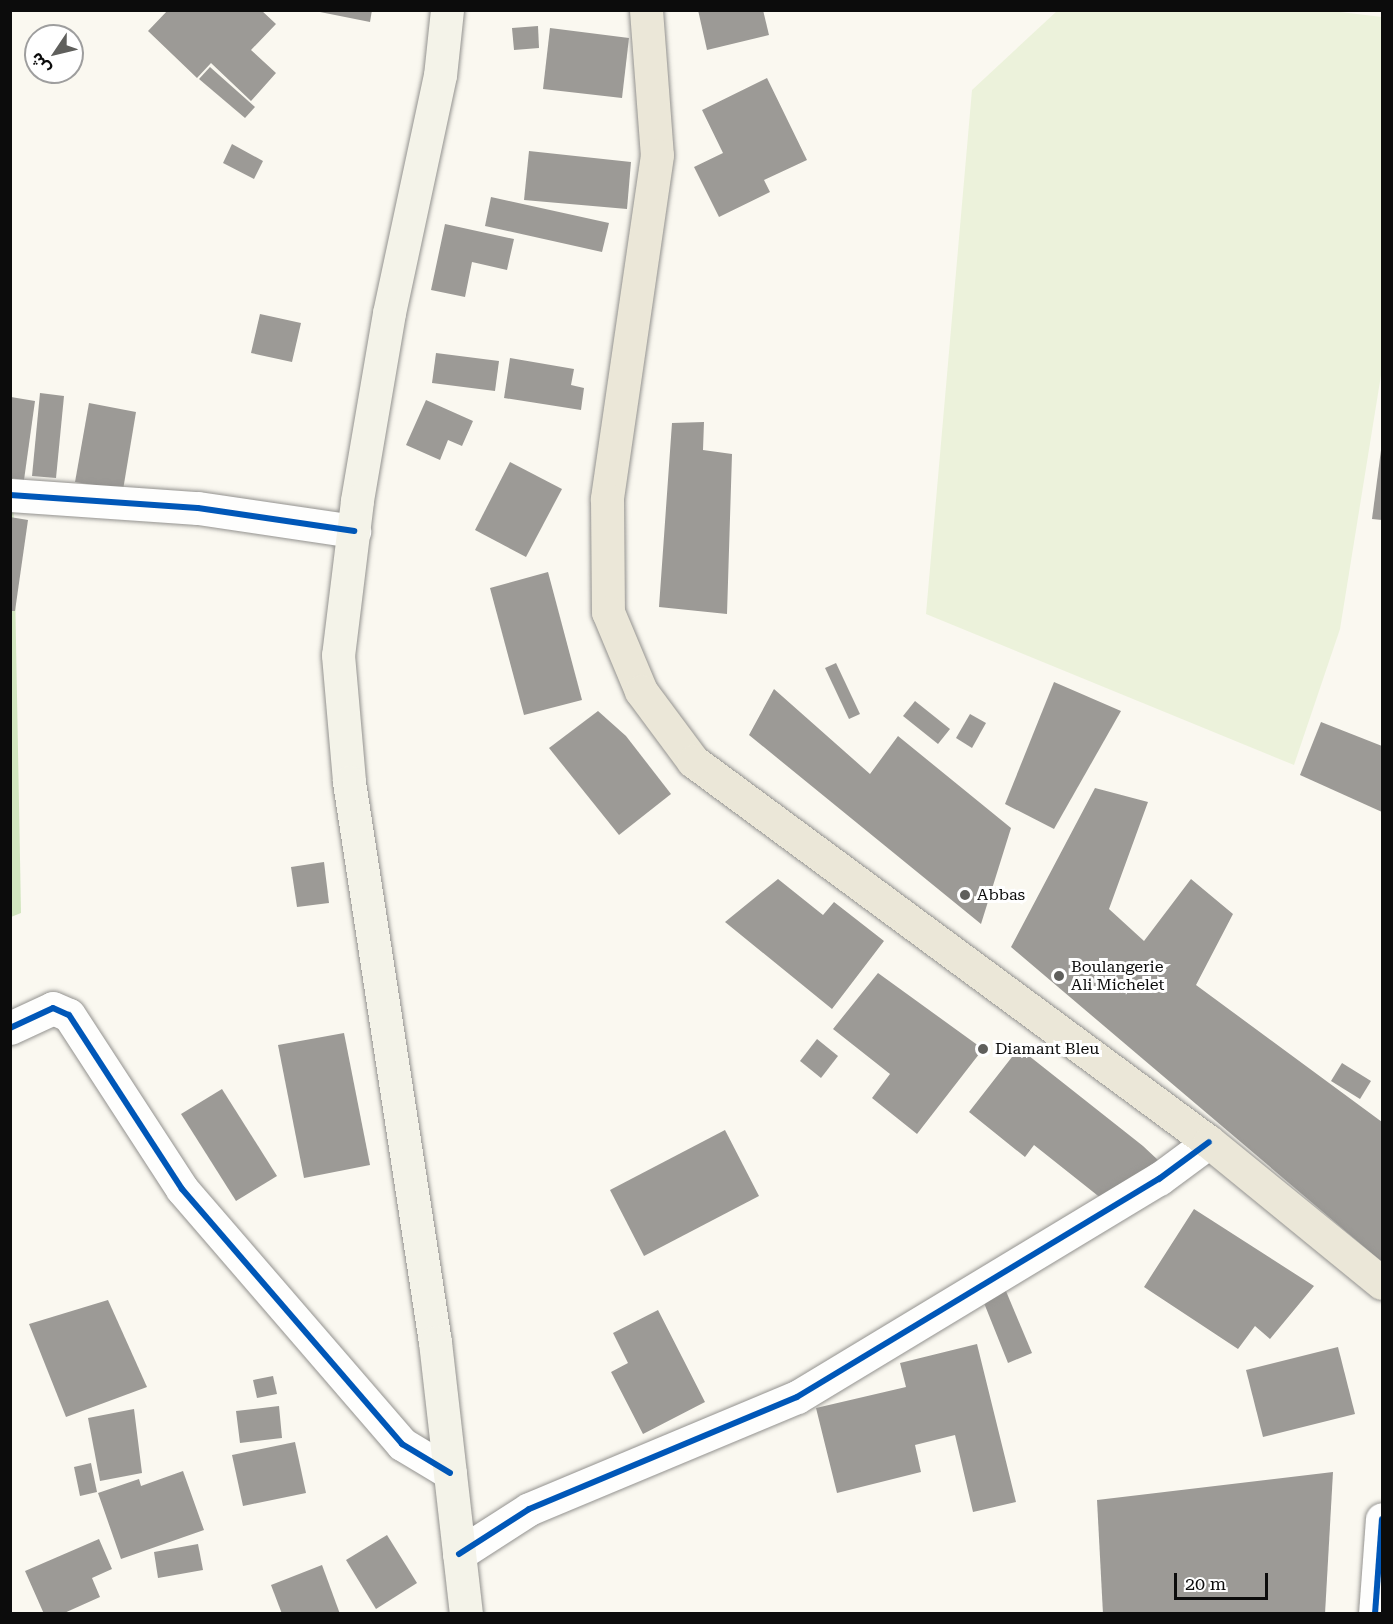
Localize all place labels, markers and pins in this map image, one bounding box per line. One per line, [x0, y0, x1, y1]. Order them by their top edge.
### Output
place label: Abbas [977, 885, 1025, 905]
marker: Abbas [958, 888, 972, 902]
place label: Boulangerie Ali Michelet [1071, 957, 1164, 995]
marker: Boulangerie Ali Michelet [1052, 969, 1066, 983]
place label: Diamant Bleu [995, 1039, 1099, 1059]
marker: Diamant Bleu [976, 1042, 990, 1056]

